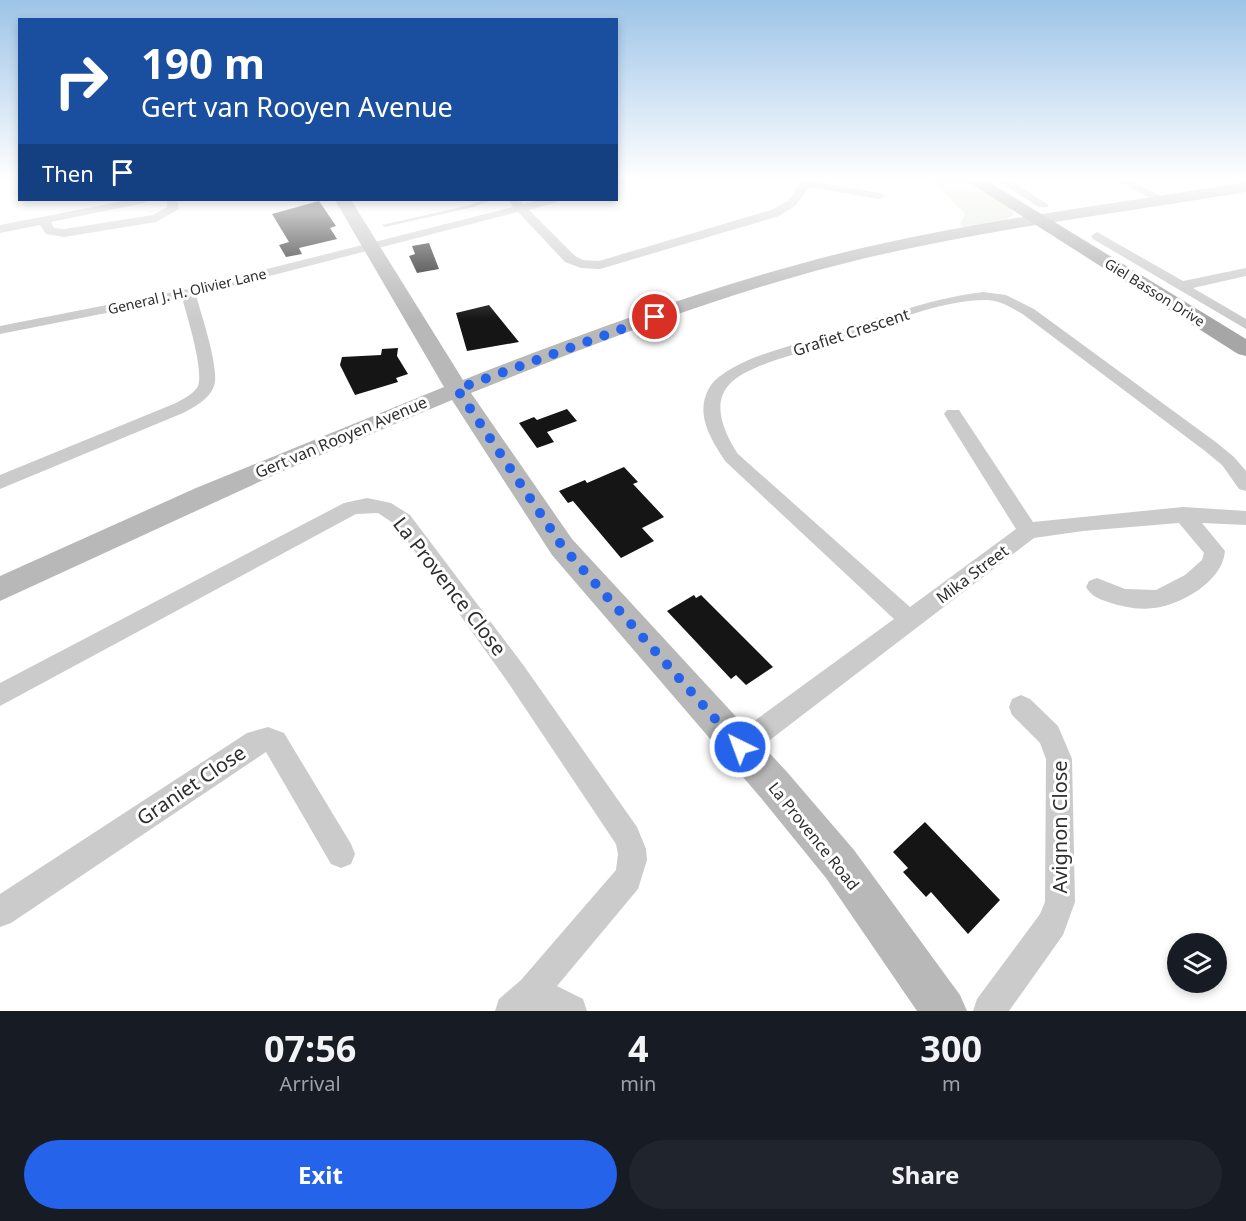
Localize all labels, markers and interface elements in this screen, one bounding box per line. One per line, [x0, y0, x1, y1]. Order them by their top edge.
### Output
text: 190 m [141, 34, 265, 91]
icon: right [42, 42, 120, 120]
text: Gert van Rooyen Avenue [141, 88, 453, 125]
icon: arrive [106, 156, 139, 189]
text: Then [42, 158, 94, 188]
street label: Giel Basson Drive [1101, 254, 1209, 331]
street label: General J. H. Olivier Lane [106, 263, 268, 318]
pin [629, 291, 680, 342]
icon: arrive [638, 300, 671, 333]
street label: Grafiet Crescent [790, 303, 912, 361]
street label: Gert van Rooyen Avenue [252, 391, 430, 483]
street label: La Provence Close [387, 511, 513, 661]
street label: Mika Street [931, 540, 1013, 608]
position arrow [708, 715, 772, 779]
street label: Graniet Close [131, 739, 251, 831]
street label: Avignon Close [1046, 760, 1073, 894]
street label: La Provence Road [764, 777, 864, 895]
map controls [1167, 933, 1227, 993]
button: layers [1167, 933, 1227, 993]
text: 07:56 [264, 1024, 356, 1073]
text: 4 [628, 1024, 649, 1073]
text: 300 [920, 1024, 982, 1073]
text: Arrival [280, 1070, 341, 1097]
text: min [620, 1070, 656, 1097]
text: m [942, 1070, 961, 1097]
button: Exit [24, 1140, 617, 1209]
button: Share [629, 1140, 1222, 1209]

